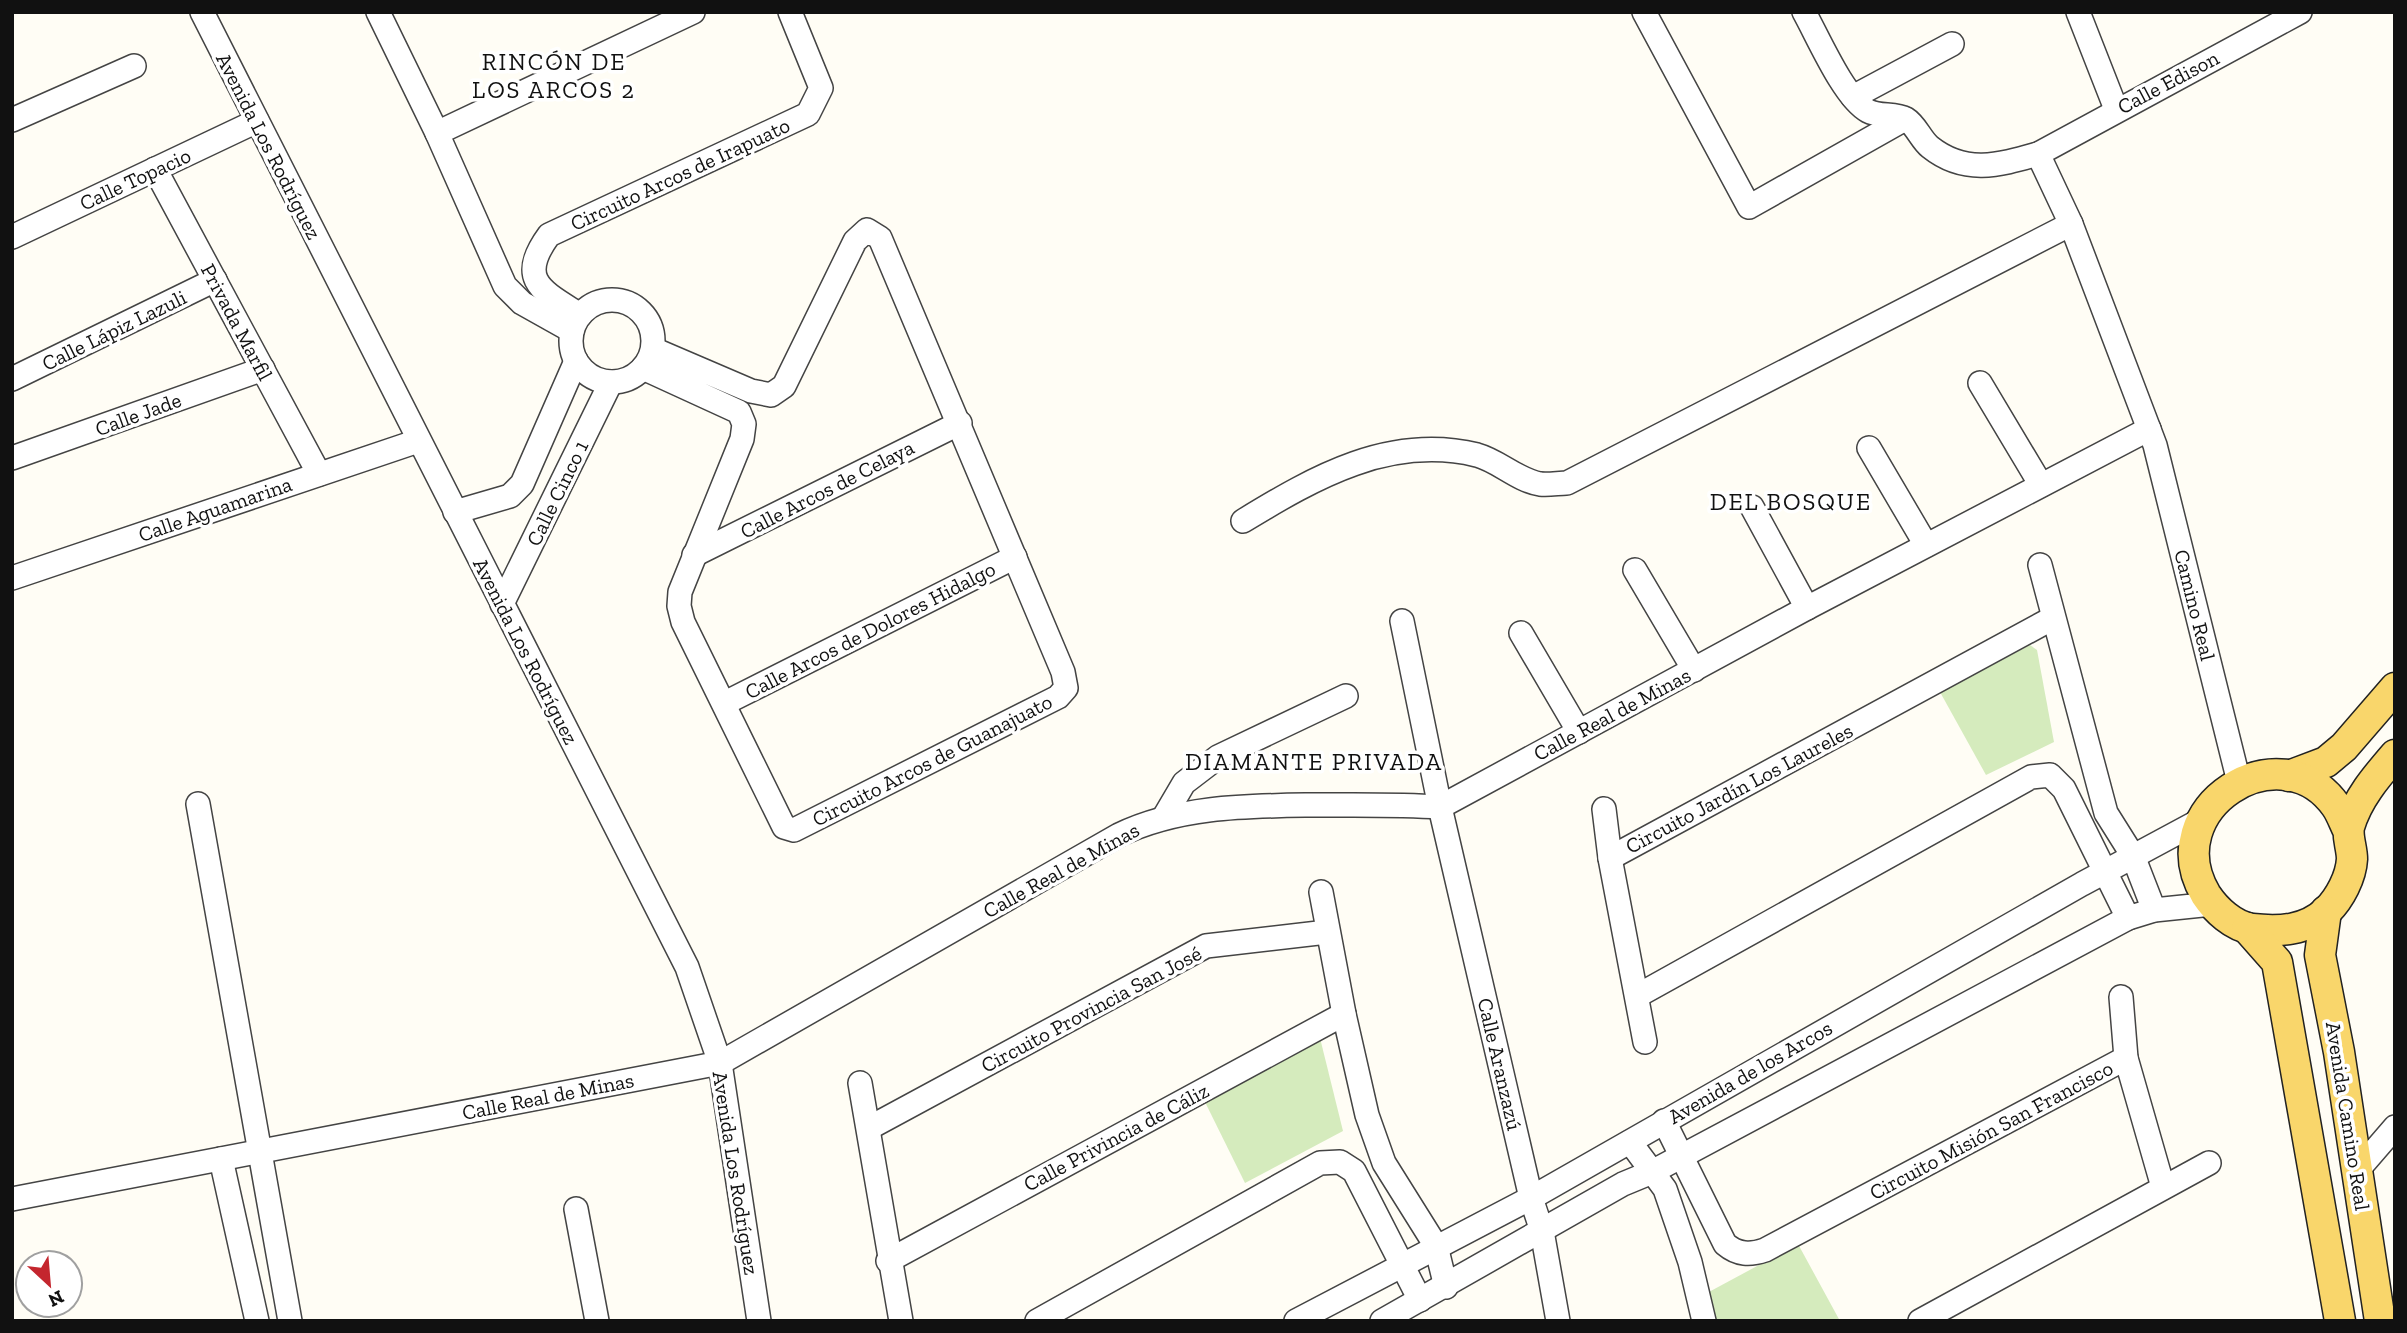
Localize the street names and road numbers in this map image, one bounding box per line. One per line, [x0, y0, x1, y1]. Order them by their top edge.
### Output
street label: Calle Edison [2113, 45, 2223, 119]
street label: Avenida Los Rodríguez [211, 49, 327, 244]
street label: Circuito Arcos de Irapuato [566, 112, 794, 236]
street label: Calle Topacio [76, 142, 194, 216]
street label: Privada Marfil [196, 259, 278, 385]
street label: Calle Lápiz Lazuli [38, 284, 190, 376]
street label: Calle Jade [92, 387, 185, 441]
street label: Calle Arcos de Celaya [736, 434, 918, 544]
street label: Calle Cinco 1 [521, 436, 593, 550]
street label: Calle Aguamarina [135, 471, 295, 547]
street label: Camino Real [2169, 547, 2221, 664]
street label: Avenida Los Rodríguez [468, 554, 584, 749]
street label: Calle Arcos de Dolores Hidalgo [741, 556, 999, 704]
street label: Calle Real de Minas [1529, 662, 1695, 766]
street label: Circuito Arcos de Guanajuato [808, 689, 1057, 832]
street label: Circuito Jardín Los Laureles [1621, 717, 1857, 859]
street label: Calle Real de Minas [979, 817, 1143, 923]
street label: Circuito Provincia San José [977, 940, 1206, 1078]
street label: Calle Aranzazú [1473, 995, 1527, 1133]
street label: Avenida de los Arcos [1664, 1015, 1836, 1129]
street label: Avenida Camino Real [2321, 1020, 2375, 1213]
street label: Circuito Misión San Francisco [1865, 1055, 2117, 1205]
street label: Calle Real de Minas [460, 1067, 636, 1125]
street label: Avenida Los Rodríguez [708, 1069, 764, 1277]
street label: Calle Privincia de Cáliz [1019, 1077, 1213, 1196]

